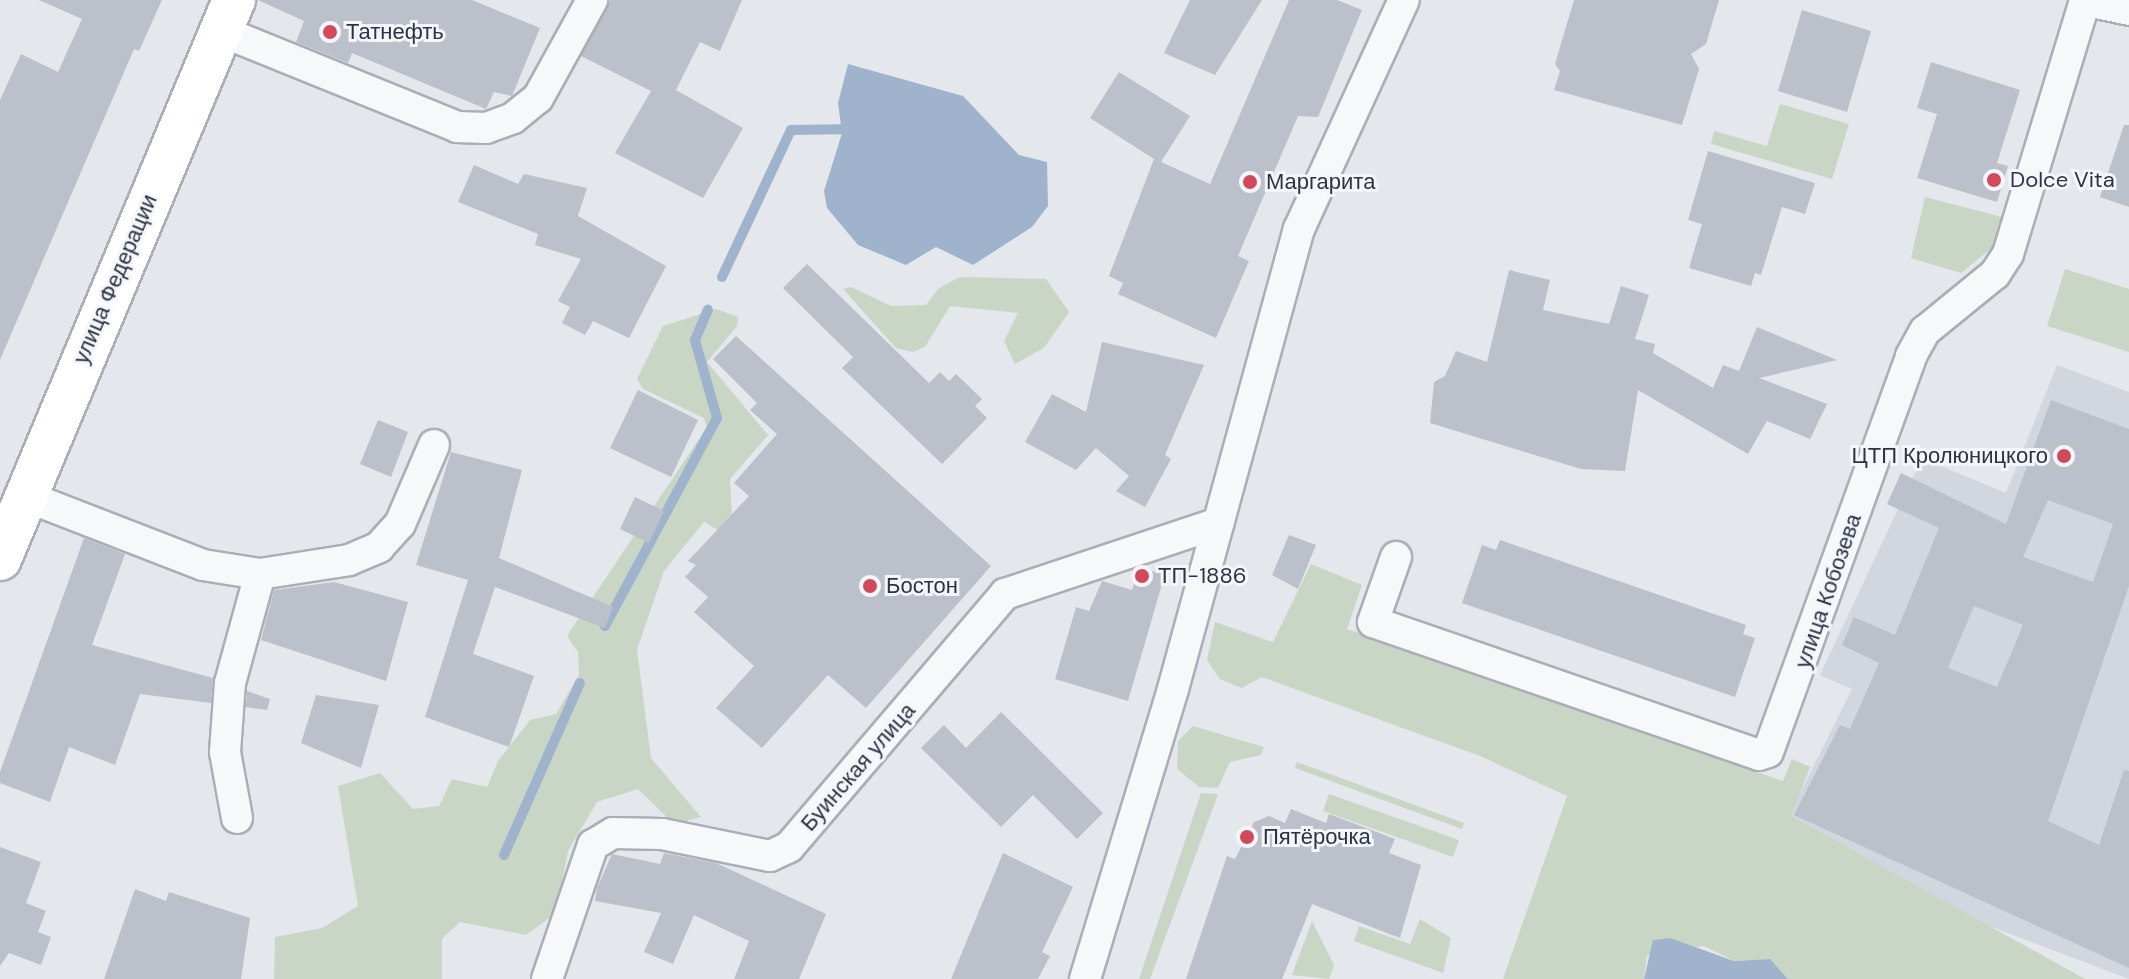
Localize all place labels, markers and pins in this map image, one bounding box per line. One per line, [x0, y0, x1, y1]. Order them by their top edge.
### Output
place label: Татнефть [346, 19, 444, 45]
marker: Татнефть [321, 23, 339, 41]
place label: Dolce Vita [2010, 167, 2115, 193]
place label: Маргарита [1266, 169, 1375, 195]
marker: Dolce Vita [1985, 171, 2003, 189]
marker: Маргарита [1241, 173, 1259, 191]
place label: ЦТП Кролюницкого [1852, 443, 2048, 469]
marker: ЦТП Кролюницкого [2055, 447, 2073, 465]
place label: ТП-1886 [1158, 563, 1247, 589]
marker: ТП-1886 [1133, 567, 1151, 585]
place label: Бостон [886, 573, 958, 599]
marker: Бостон [861, 577, 879, 595]
place label: Пятёрочка [1263, 824, 1371, 850]
marker: Пятёрочка [1238, 828, 1256, 846]

